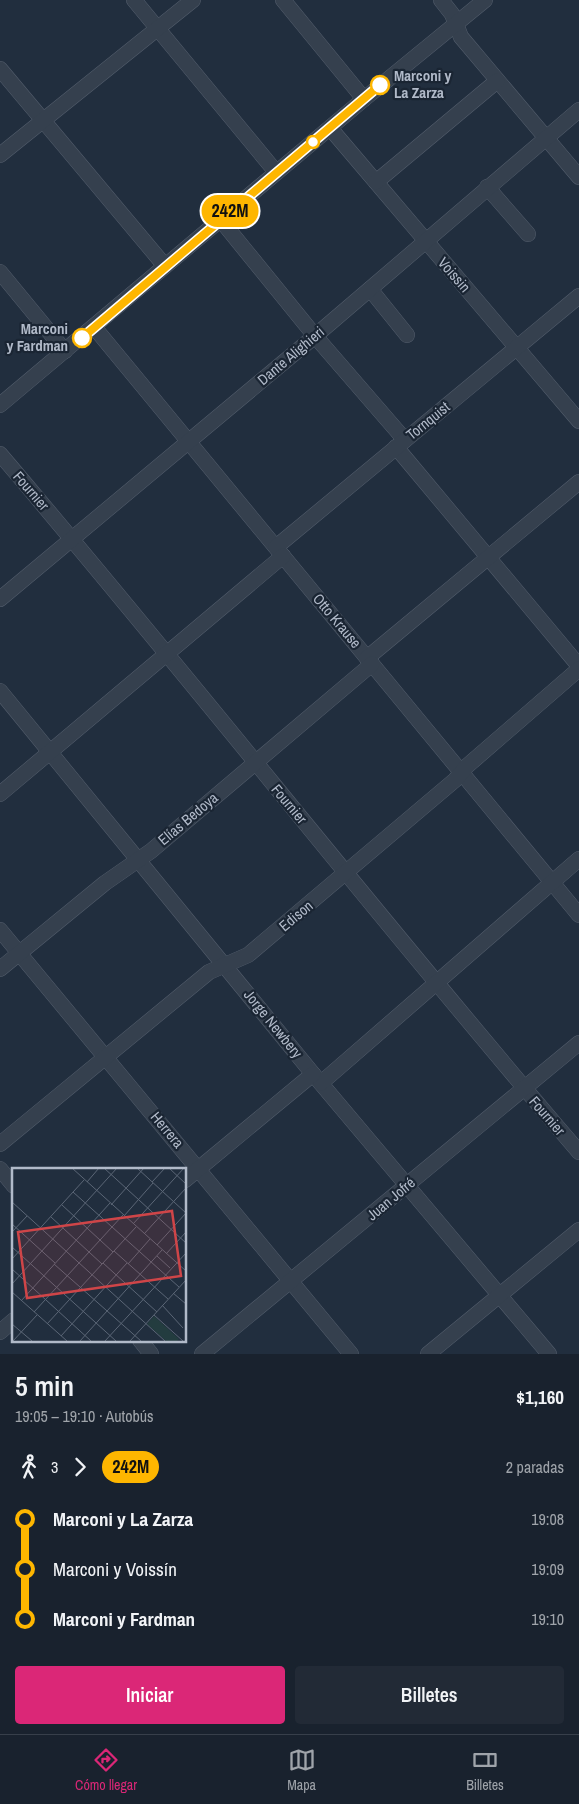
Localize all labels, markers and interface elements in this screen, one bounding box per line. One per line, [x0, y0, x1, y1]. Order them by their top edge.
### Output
place label: Marconi y La Zarza [394, 65, 452, 103]
marker: Marconi y La Zarza [370, 75, 390, 95]
unlabelled marker [306, 135, 320, 149]
line badge: 242M [195, 195, 265, 227]
text: 242M [212, 198, 248, 223]
street label: Voissin [433, 253, 476, 297]
place label: Marconi y Fardman [6, 318, 68, 356]
street label: Dante Alighieri [253, 321, 329, 390]
marker: Marconi y Fardman [72, 328, 92, 348]
street label: Tornquist [401, 396, 454, 445]
street label: Fournier [8, 466, 54, 515]
street label: Otto Krause [308, 589, 367, 653]
street label: Fournier [267, 779, 312, 828]
street label: Elías Bedoya [153, 787, 222, 850]
street label: Edison [274, 895, 317, 936]
street label: Jorge Newbery [239, 985, 308, 1063]
street label: Fournier [524, 1091, 570, 1140]
street label: Herrera [146, 1107, 189, 1153]
inset map [12, 1168, 186, 1342]
street label: Juan Jofré [362, 1172, 420, 1225]
text: 5 min [15, 1367, 74, 1405]
text: $1,160 [516, 1384, 564, 1410]
text: 19:05 – 19:10 · Autobús [15, 1405, 154, 1427]
icon: walk [15, 1453, 43, 1481]
icon: forward [66, 1453, 94, 1481]
text: 242M [112, 1454, 149, 1479]
text: 3 [51, 1456, 58, 1478]
text: 2 paradas [506, 1456, 564, 1478]
text: Marconi y La Zarza [53, 1506, 193, 1532]
text: 19:08 [531, 1508, 564, 1530]
text: Marconi y Voissín [53, 1556, 177, 1582]
text: 19:09 [531, 1558, 564, 1580]
text: Marconi y Fardman [53, 1606, 195, 1632]
text: 19:10 [531, 1608, 564, 1630]
button: Iniciar [15, 1666, 285, 1724]
button: Billetes [295, 1666, 564, 1724]
tab: Cómo llegar [75, 1746, 137, 1794]
tab: Mapa [287, 1746, 316, 1794]
tab: Billetes [466, 1746, 504, 1794]

